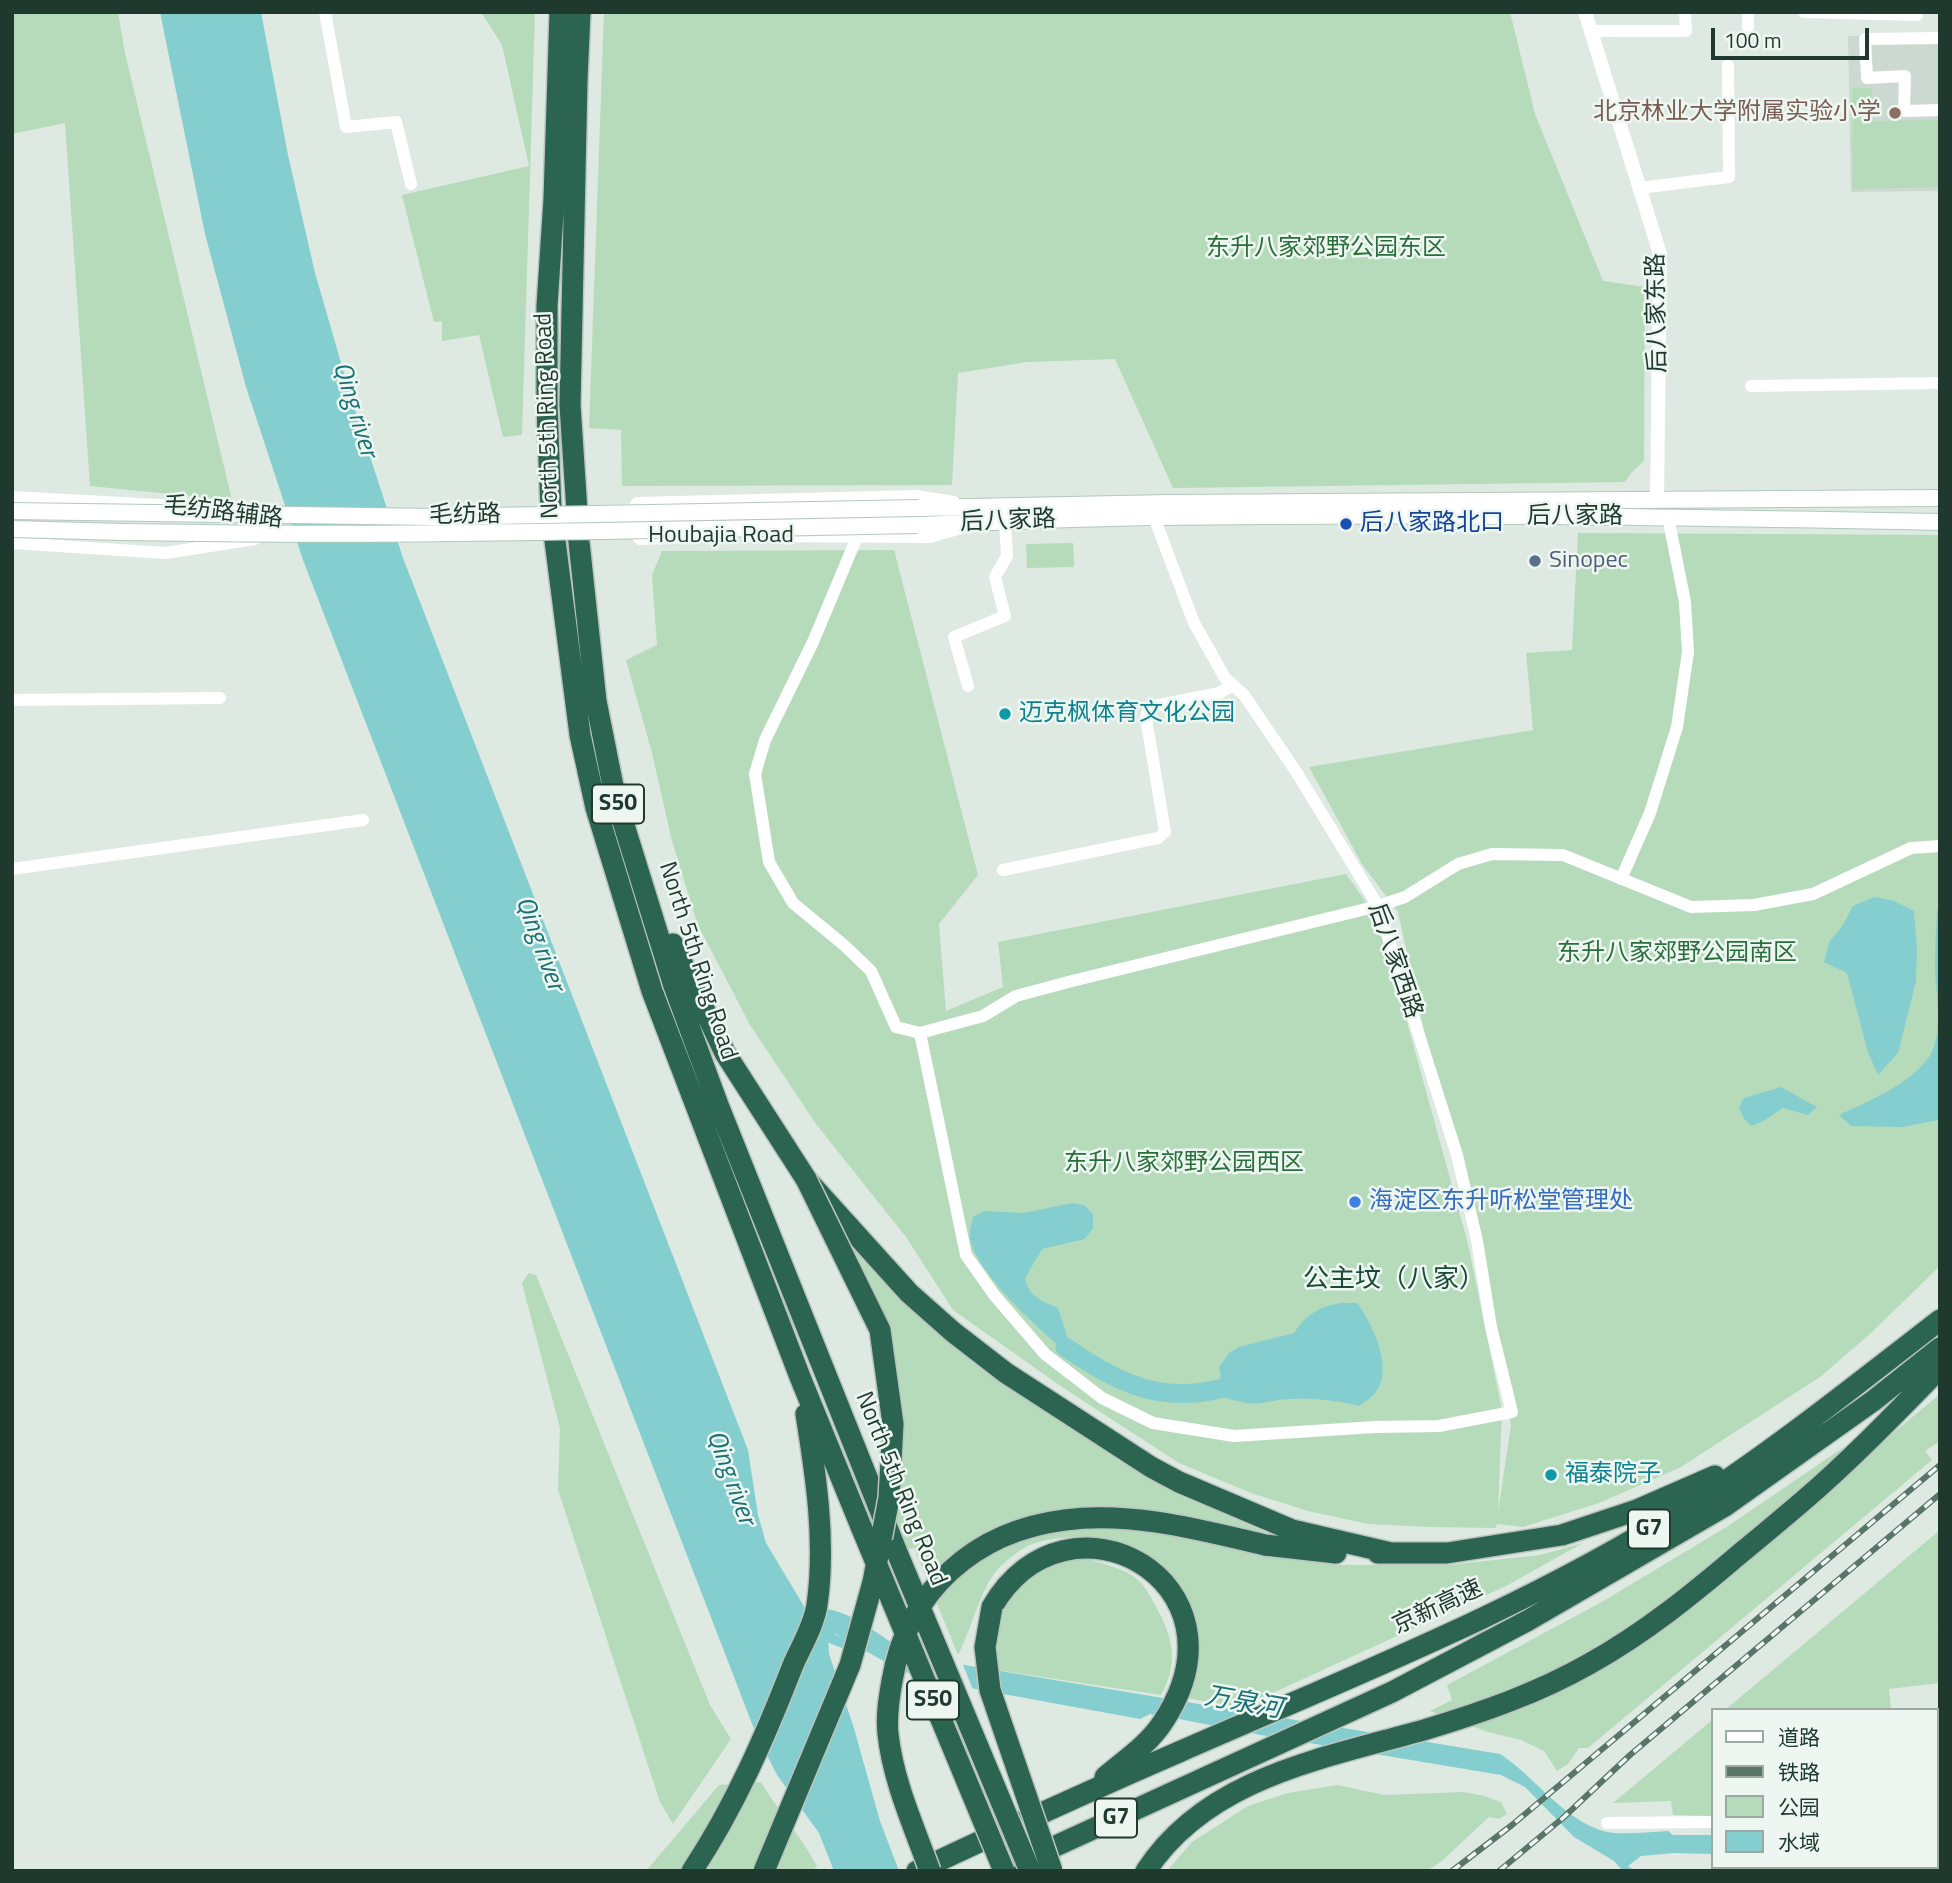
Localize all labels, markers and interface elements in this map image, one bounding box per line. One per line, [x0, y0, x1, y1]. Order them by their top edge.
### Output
scale bar [1714, 14, 1871, 58]
text: 100 m [1724, 24, 1781, 56]
place label: 北京林业大学附属实验小学 [1593, 99, 1881, 127]
marker: 北京林业大学附属实验小学 [1887, 105, 1903, 121]
park label: 东升八家郊野公园东区 [1206, 235, 1446, 263]
street label: 后八家东路 [1643, 253, 1673, 373]
street label: North 5th Ring Road [530, 312, 566, 520]
water label: Qing river [325, 359, 383, 461]
street label: 毛纺路辅路 [162, 491, 284, 535]
street label: 毛纺路 [429, 501, 501, 531]
street label: 后八家路 [1527, 503, 1623, 531]
street label: 后八家路 [960, 506, 1056, 538]
place label: 后八家路北口 [1360, 510, 1504, 538]
marker: 后八家路北口 [1338, 516, 1354, 532]
street label: Houbajia Road [648, 522, 794, 550]
place label: Sinopec [1549, 547, 1628, 575]
marker: Sinopec [1527, 553, 1543, 569]
place label: 迈克枫体育文化公园 [1019, 700, 1235, 728]
marker: 迈克枫体育文化公园 [997, 706, 1013, 722]
road number: S50 [592, 784, 644, 824]
street label: North 5th Ring Road [651, 858, 743, 1064]
water label: Qing river [508, 893, 570, 995]
street label: 后八家西路 [1361, 900, 1427, 1022]
park label: 东升八家郊野公园南区 [1557, 940, 1797, 968]
park label: 东升八家郊野公园西区 [1064, 1150, 1304, 1178]
place label: 海淀区东升听松堂管理处 [1369, 1188, 1633, 1216]
marker: 海淀区东升听松堂管理处 [1347, 1194, 1363, 1210]
district label: 公主坟（八家） [1303, 1265, 1485, 1297]
street label: North 5th Ring Road [848, 1388, 952, 1590]
water label: Qing river [699, 1427, 761, 1529]
place label: 福泰院子 [1565, 1461, 1661, 1489]
marker: 福泰院子 [1543, 1467, 1559, 1483]
road number: G7 [1628, 1510, 1670, 1548]
street label: 京新高速 [1388, 1575, 1488, 1641]
road number: S50 [907, 1680, 959, 1720]
water label: 万泉河 [1202, 1682, 1284, 1726]
legend [1710, 1708, 1938, 1869]
text: 道路 [1778, 1721, 1820, 1753]
text: 铁路 [1778, 1756, 1820, 1788]
text: 公园 [1778, 1791, 1820, 1823]
road number: G7 [1095, 1798, 1137, 1838]
text: 水域 [1778, 1826, 1820, 1858]

